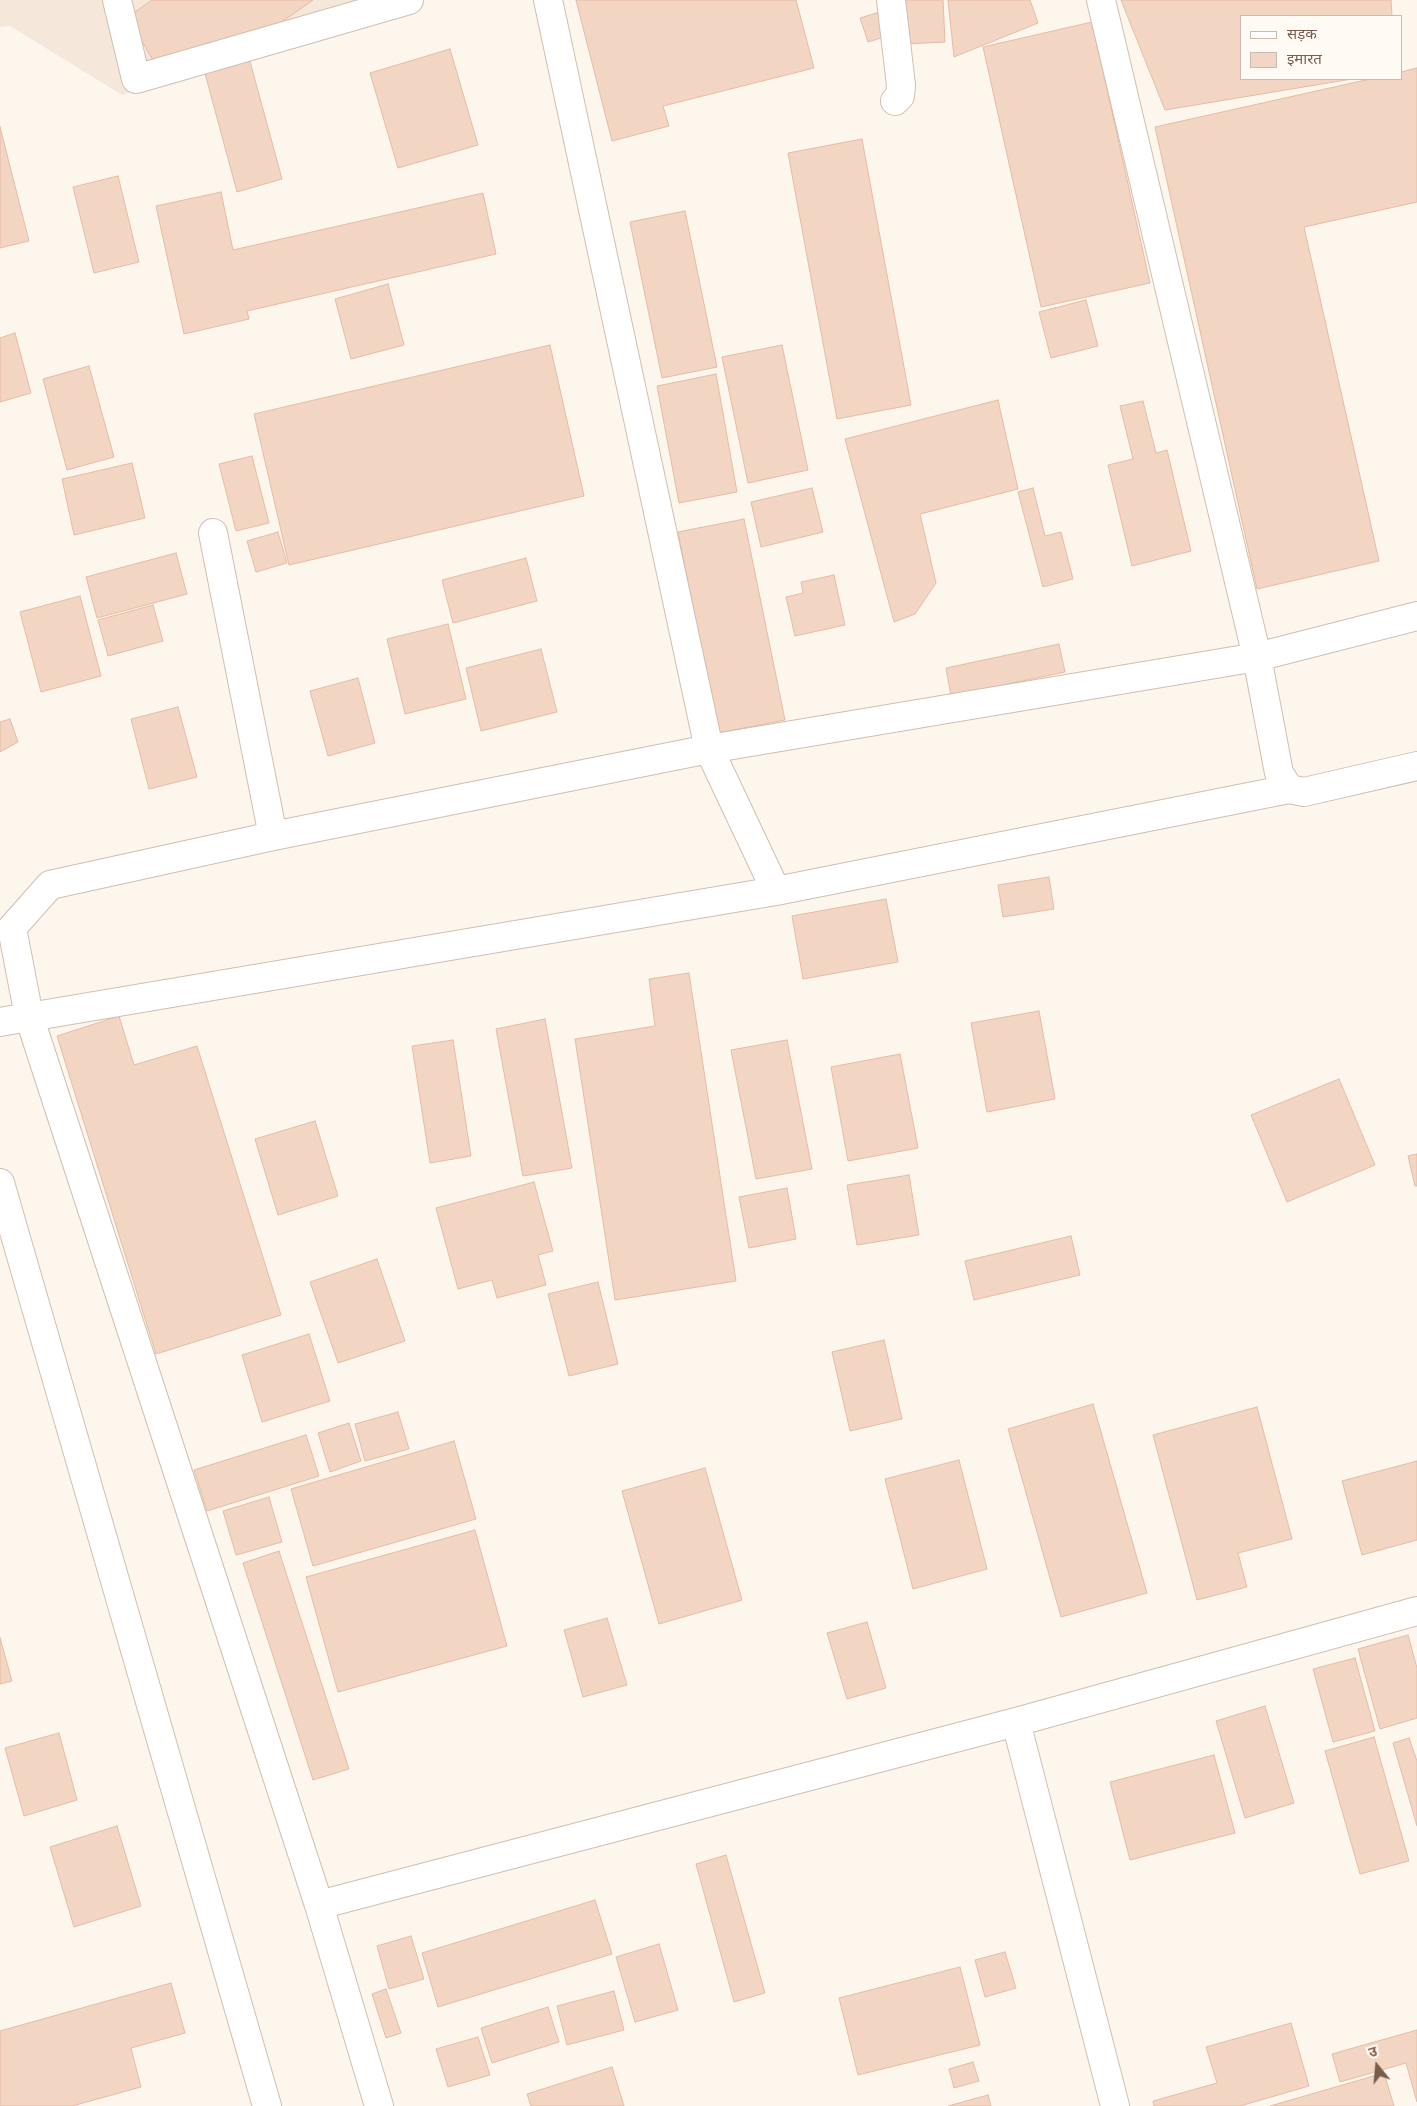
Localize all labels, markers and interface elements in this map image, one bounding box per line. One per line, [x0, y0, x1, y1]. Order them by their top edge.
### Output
legend [1240, 15, 1402, 80]
text: सड़क [1287, 24, 1317, 42]
text: इमारत [1287, 49, 1322, 67]
north arrow [1352, 2041, 1402, 2091]
text: उ [1366, 2042, 1379, 2061]

